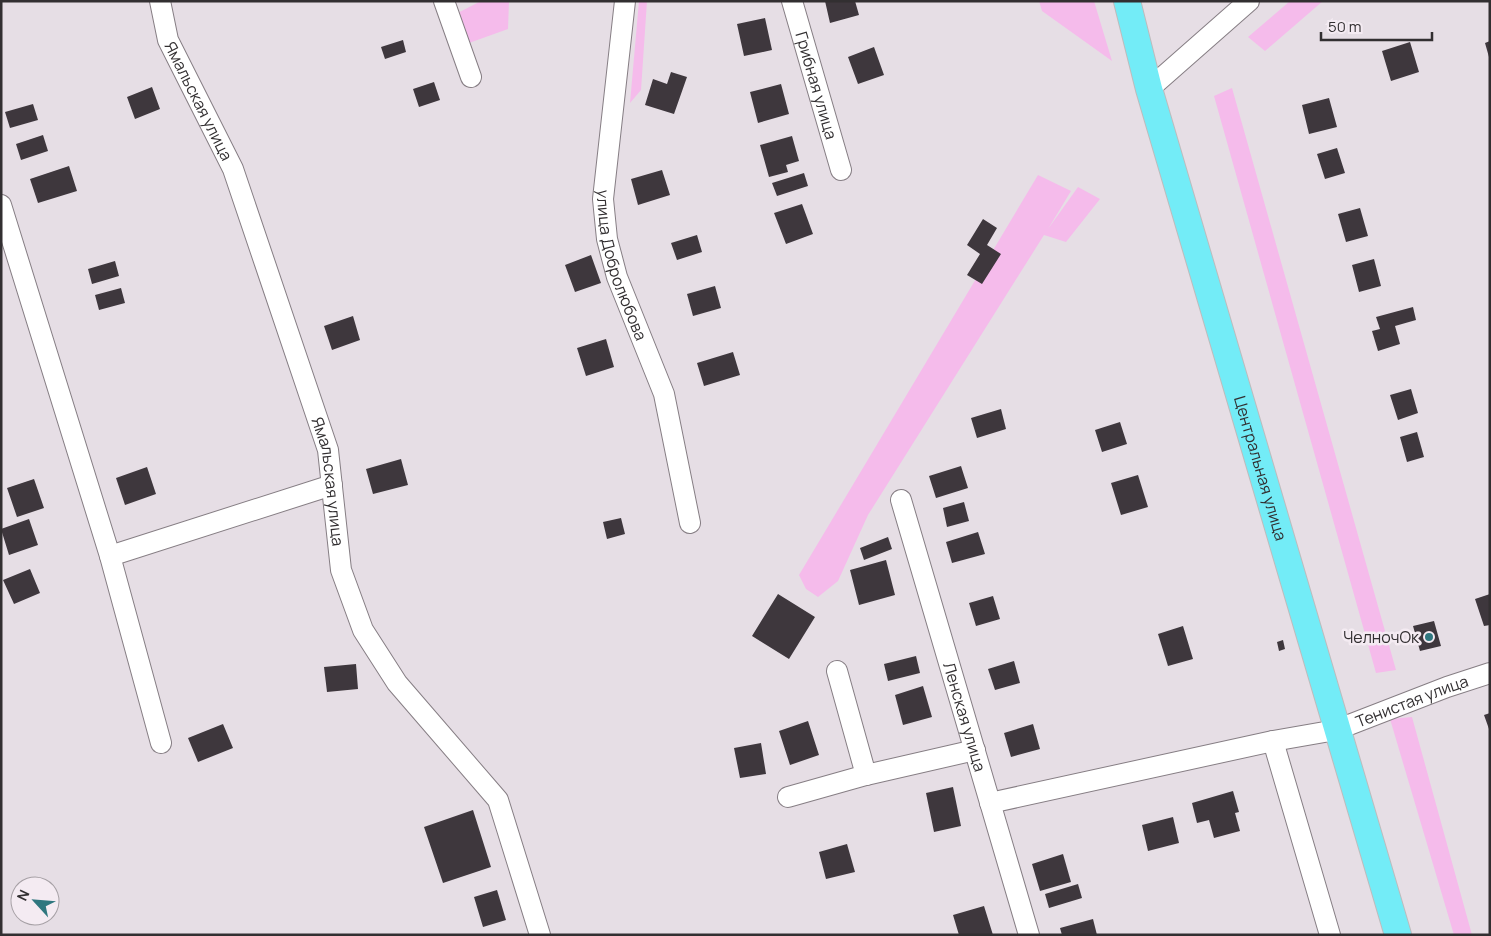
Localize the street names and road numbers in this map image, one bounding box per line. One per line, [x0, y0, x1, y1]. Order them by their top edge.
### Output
street label: Грибная улица [790, 29, 843, 142]
street label: Ямальская улица [159, 38, 238, 164]
street label: улица Добролюбова [592, 189, 652, 344]
street label: Центральная улица [1229, 393, 1292, 543]
street label: Ямальская улица [307, 414, 349, 547]
street label: Ленская улица [938, 660, 991, 774]
street label: Тенистая улица [1352, 670, 1471, 732]

